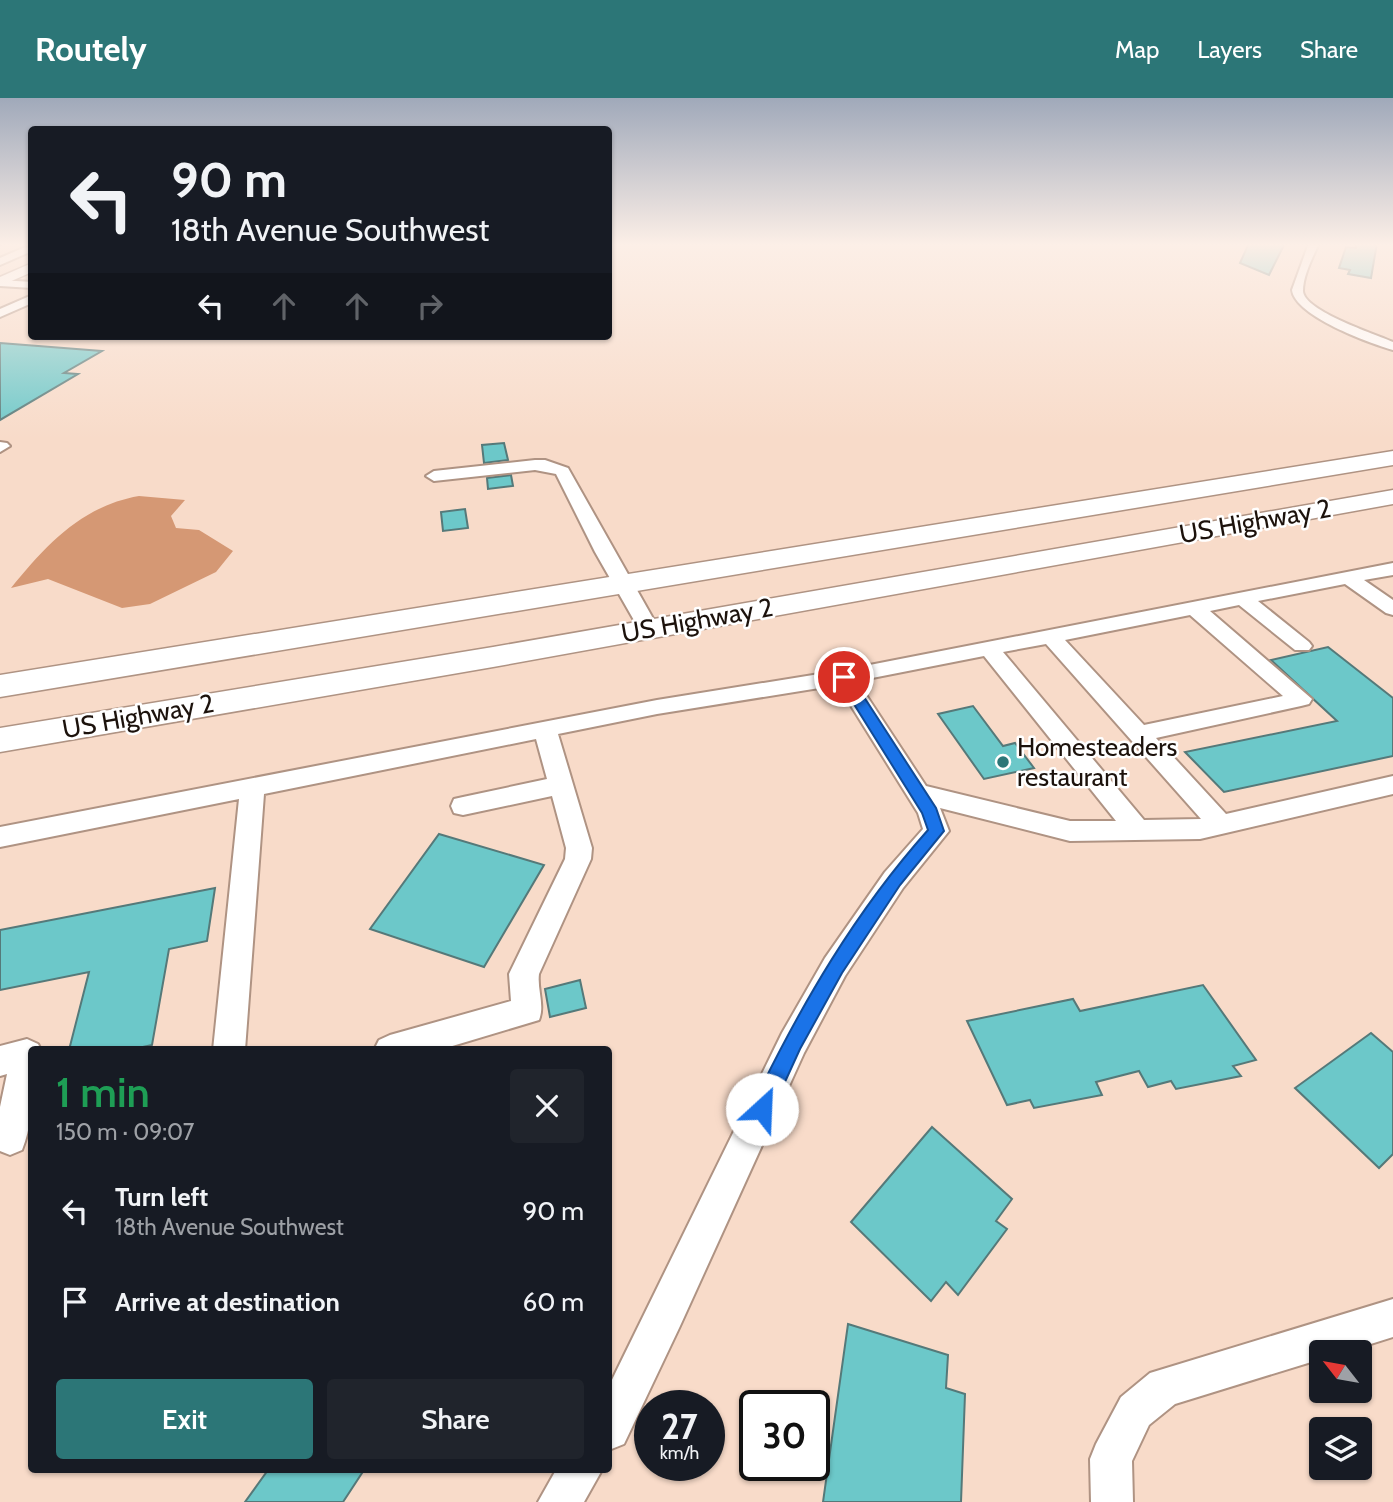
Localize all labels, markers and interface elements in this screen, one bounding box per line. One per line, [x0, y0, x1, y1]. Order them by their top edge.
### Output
text: Routely [35, 29, 147, 69]
text: Map [1115, 35, 1159, 64]
text: Layers [1197, 35, 1262, 64]
text: Share [1300, 35, 1358, 64]
text: 90 m [171, 150, 287, 209]
icon: left [56, 154, 147, 245]
text: 18th Avenue Southwest [171, 210, 489, 249]
icon: left [192, 287, 230, 325]
icon: ahead [265, 287, 303, 325]
icon: ahead [338, 287, 376, 325]
icon: right [411, 287, 449, 325]
street label: US Highway 2 [1177, 492, 1333, 550]
street label: US Highway 2 [619, 591, 775, 649]
pin [814, 647, 874, 707]
icon: arrive [825, 658, 863, 696]
street label: US Highway 2 [60, 687, 216, 745]
place label: Homesteaders restaurant [1017, 731, 1178, 793]
marker: Homesteaders restaurant [995, 754, 1011, 770]
text: 1 min [56, 1066, 150, 1118]
button: close [510, 1069, 584, 1143]
position arrow [725, 1072, 799, 1146]
text: 150 m · 09:07 [56, 1118, 194, 1146]
text: Turn left [115, 1181, 208, 1213]
icon: left [56, 1192, 94, 1230]
text: 90 m [522, 1195, 584, 1227]
text: 18th Avenue Southwest [115, 1213, 344, 1241]
icon: arrive [56, 1283, 94, 1321]
text: Arrive at destination [115, 1286, 340, 1318]
text: 60 m [522, 1286, 584, 1318]
north arrow [1309, 1340, 1372, 1404]
map controls [1309, 1340, 1372, 1480]
button: Exit [56, 1379, 313, 1459]
button: Share [327, 1379, 584, 1459]
speed limit sign: 30 [739, 1390, 830, 1481]
text: 27 [661, 1405, 698, 1448]
button: layers [1309, 1417, 1372, 1480]
text: km/h [660, 1442, 699, 1464]

